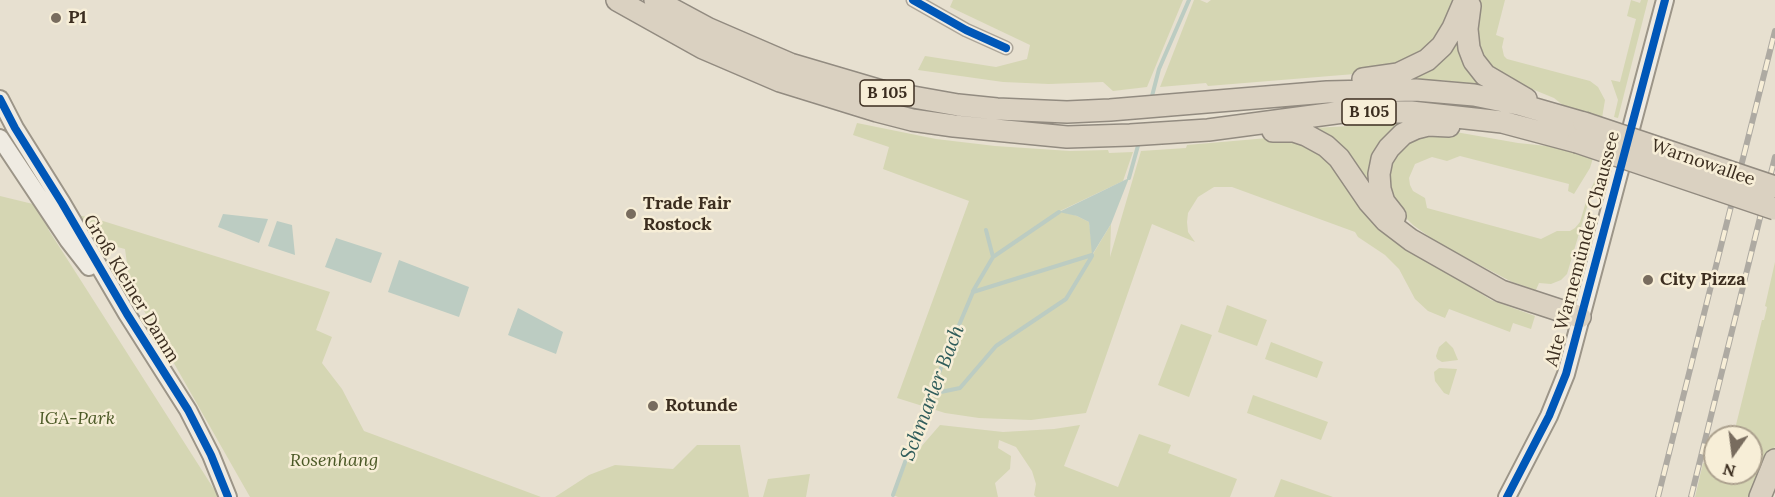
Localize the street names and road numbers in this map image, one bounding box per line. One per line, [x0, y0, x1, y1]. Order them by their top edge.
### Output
road number: B 105 [860, 80, 914, 106]
road number: B 105 [1342, 99, 1396, 125]
street label: Alte Warnemünder Chaussee [1541, 129, 1625, 369]
street label: Warnowallee [1648, 135, 1758, 191]
street label: Groß Kleiner Damm [78, 211, 184, 367]

